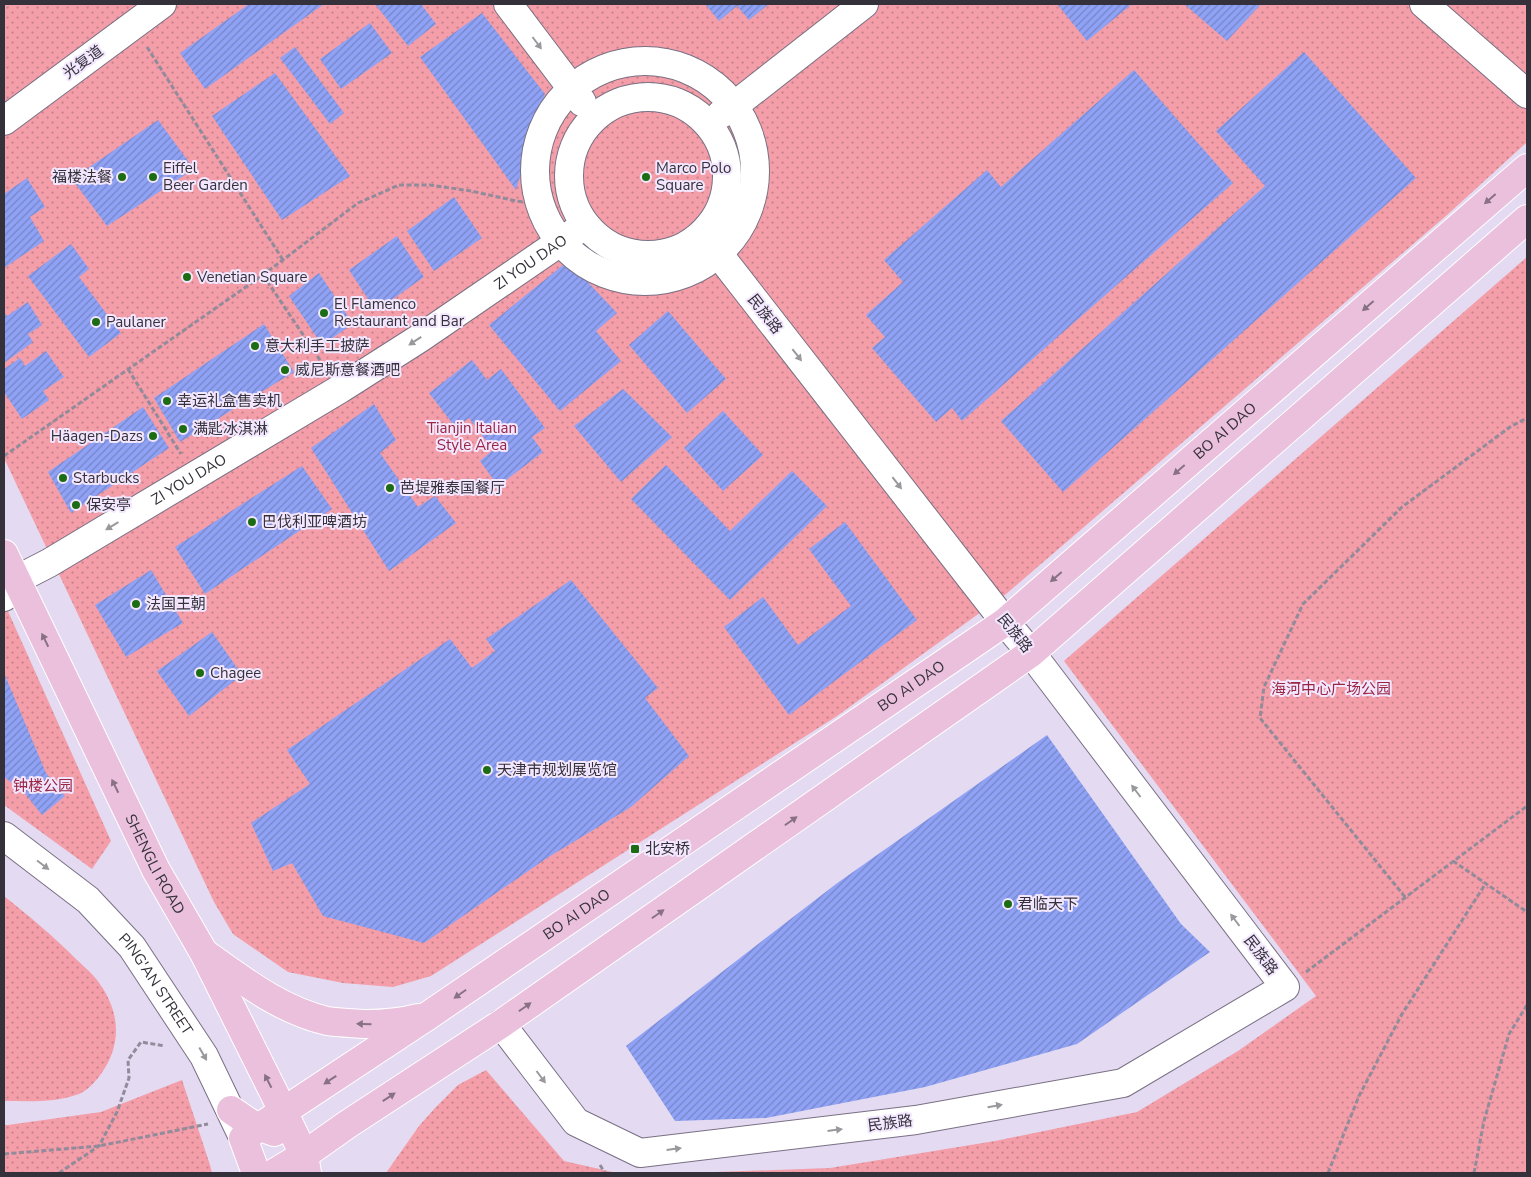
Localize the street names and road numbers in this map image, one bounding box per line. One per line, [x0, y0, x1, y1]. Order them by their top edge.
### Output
street label: 光复道 [59, 41, 107, 83]
street label: ZI YOU DAO [490, 230, 571, 294]
street label: 民族路 [743, 290, 787, 338]
street label: BO AI DAO [1189, 398, 1261, 464]
street label: ZI YOU DAO [148, 449, 230, 510]
street label: 民族路 [993, 609, 1037, 657]
street label: BO AI DAO [874, 656, 949, 716]
street label: SHENGLI ROAD [121, 811, 190, 918]
street label: BO AI DAO [539, 884, 614, 944]
street label: PING'AN STREET [114, 929, 197, 1039]
street label: 民族路 [1239, 931, 1283, 979]
street label: 民族路 [866, 1110, 914, 1136]

